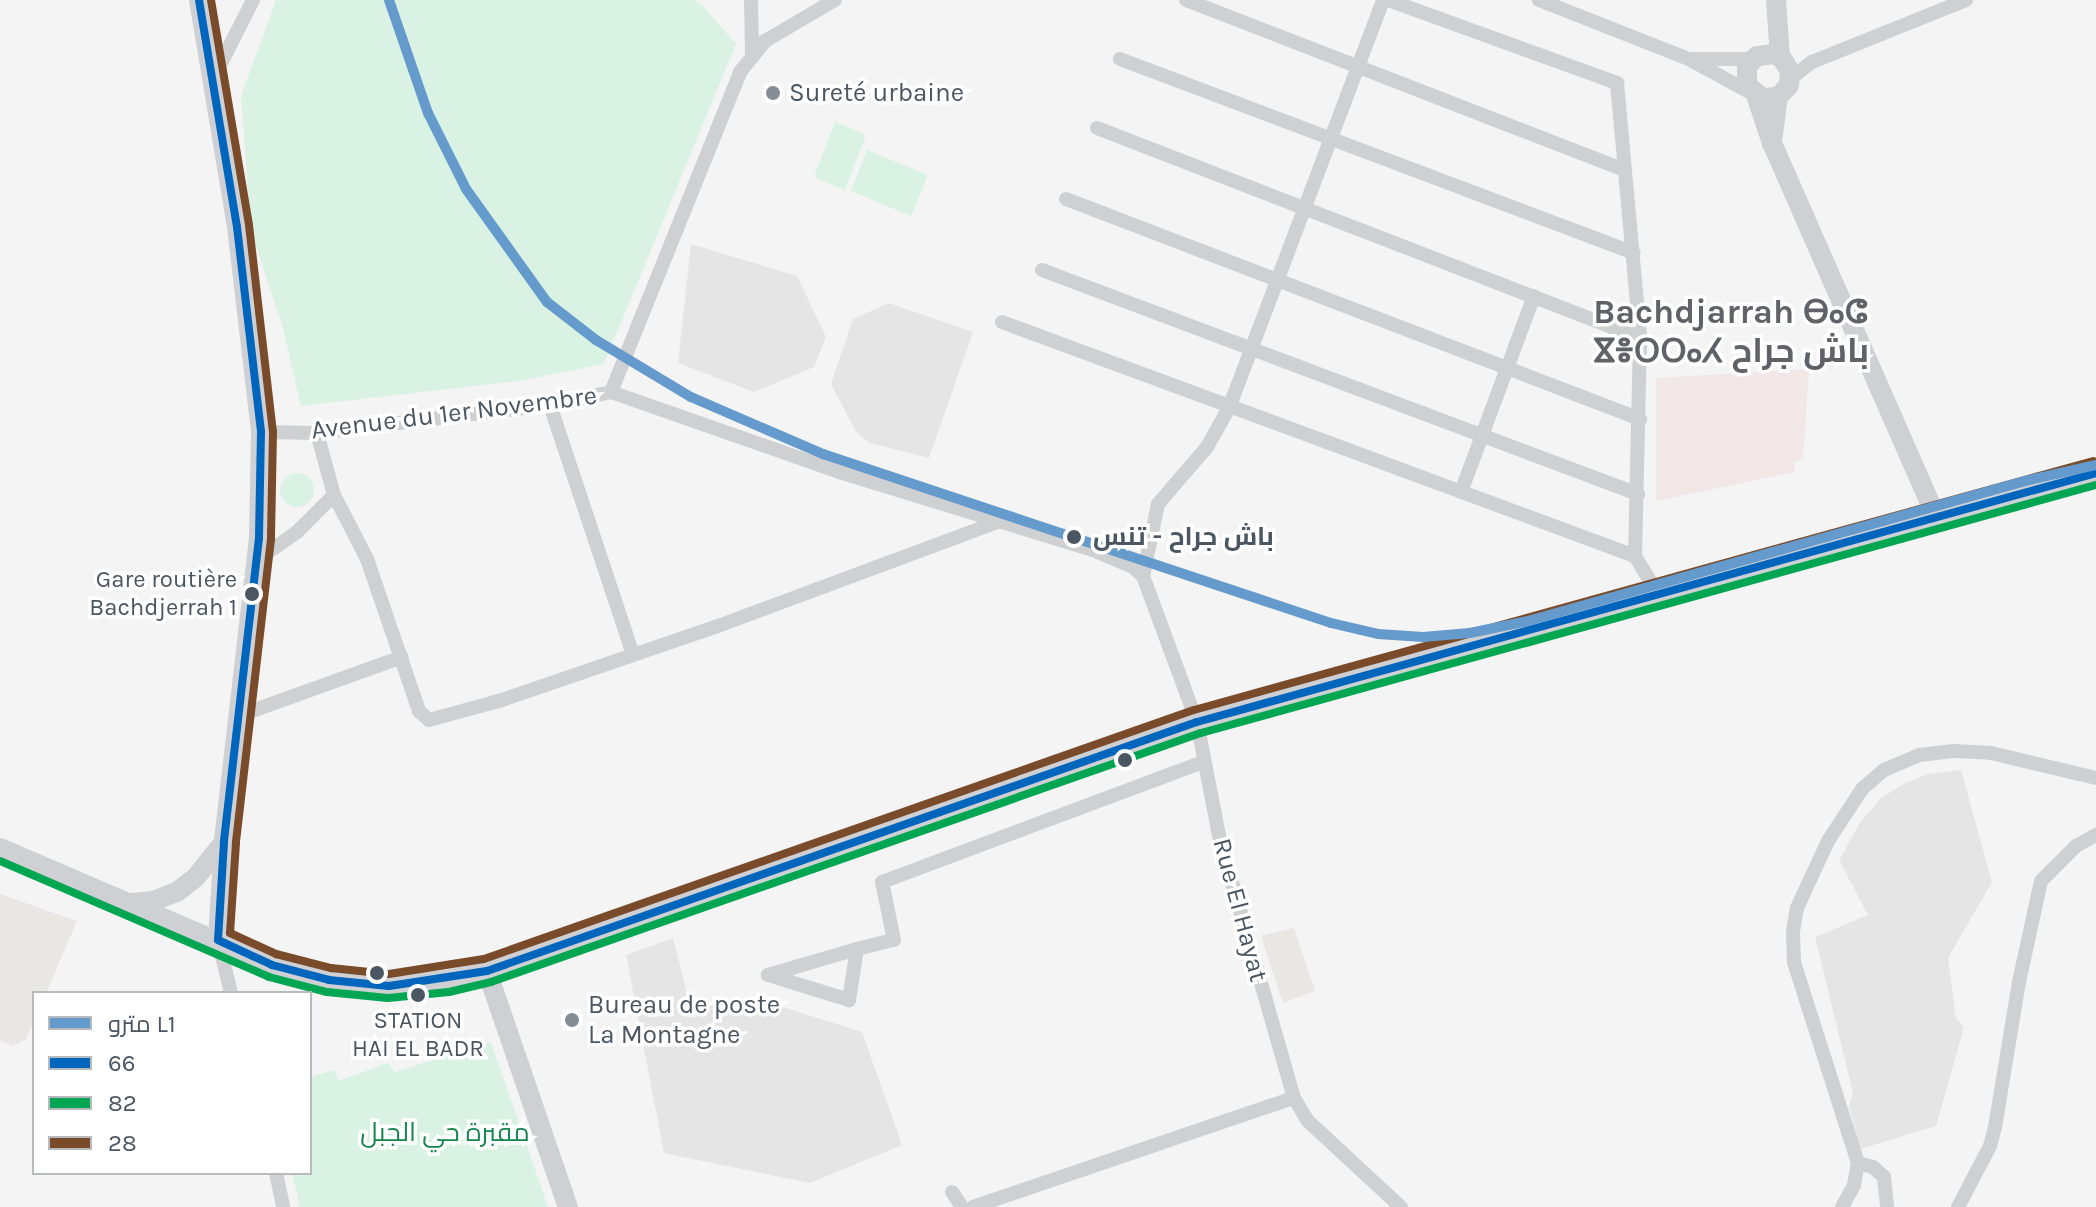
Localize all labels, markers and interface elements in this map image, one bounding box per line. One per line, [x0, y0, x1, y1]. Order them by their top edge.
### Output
place label: Sureté urbaine [789, 77, 964, 109]
marker: Sureté urbaine [764, 84, 782, 102]
district label: Bachdjarrah ⴱⴰⵛ ⴵⴻⵔⵔⴰⵃ باش جراح [1593, 292, 1869, 372]
street label: Avenue du 1er Novembre [309, 380, 599, 446]
place label: باش جراح - تنس [1093, 521, 1274, 553]
marker: باش جراح - تنس [1062, 525, 1086, 549]
place label: Gare routière Bachdjerrah 1 [89, 566, 237, 622]
marker: Gare routière Bachdjerrah 1 [244, 586, 260, 602]
unlabelled marker [1117, 752, 1133, 768]
street label: Rue El Hayat [1206, 835, 1274, 985]
unlabelled marker [369, 965, 385, 981]
marker: STATION HAI EL BADR [410, 987, 426, 1003]
place label: Bureau de poste La Montagne [588, 989, 780, 1050]
legend [32, 991, 312, 1175]
place label: STATION HAI EL BADR [352, 1007, 484, 1063]
text: مترو L1 [108, 1010, 176, 1038]
marker: Bureau de poste La Montagne [563, 1011, 581, 1029]
text: 66 [108, 1049, 135, 1077]
text: 82 [108, 1089, 137, 1117]
park label: مقبرة حي الجبل [360, 1117, 530, 1149]
text: 28 [108, 1129, 137, 1157]

